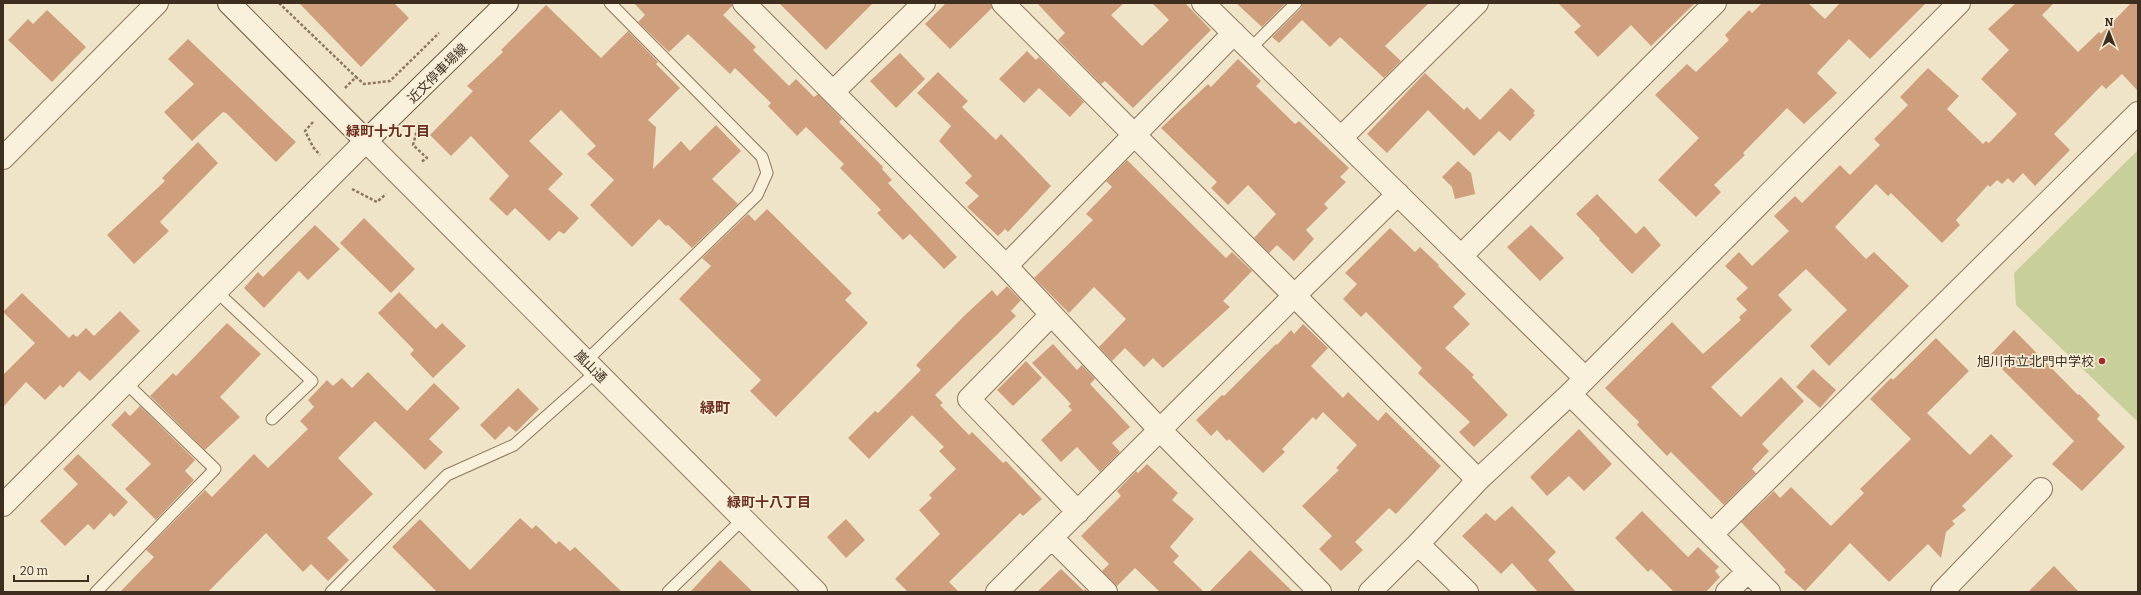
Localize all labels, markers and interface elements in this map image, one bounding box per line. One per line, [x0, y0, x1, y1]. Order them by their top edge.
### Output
north arrow [2089, 12, 2129, 52]
text: N [2105, 16, 2114, 29]
street label: 近文停車場線 [404, 40, 470, 106]
district label: 緑町十九丁目 [346, 123, 430, 140]
street label: 嵐山通 [572, 347, 610, 385]
place label: 旭川市立北門中学校 [1977, 354, 2094, 369]
marker: 旭川市立北門中学校 [2097, 356, 2107, 366]
district label: 緑町 [700, 399, 730, 417]
district label: 緑町十八丁目 [727, 494, 811, 511]
scale bar [14, 557, 88, 583]
text: 20 m [20, 564, 49, 578]

